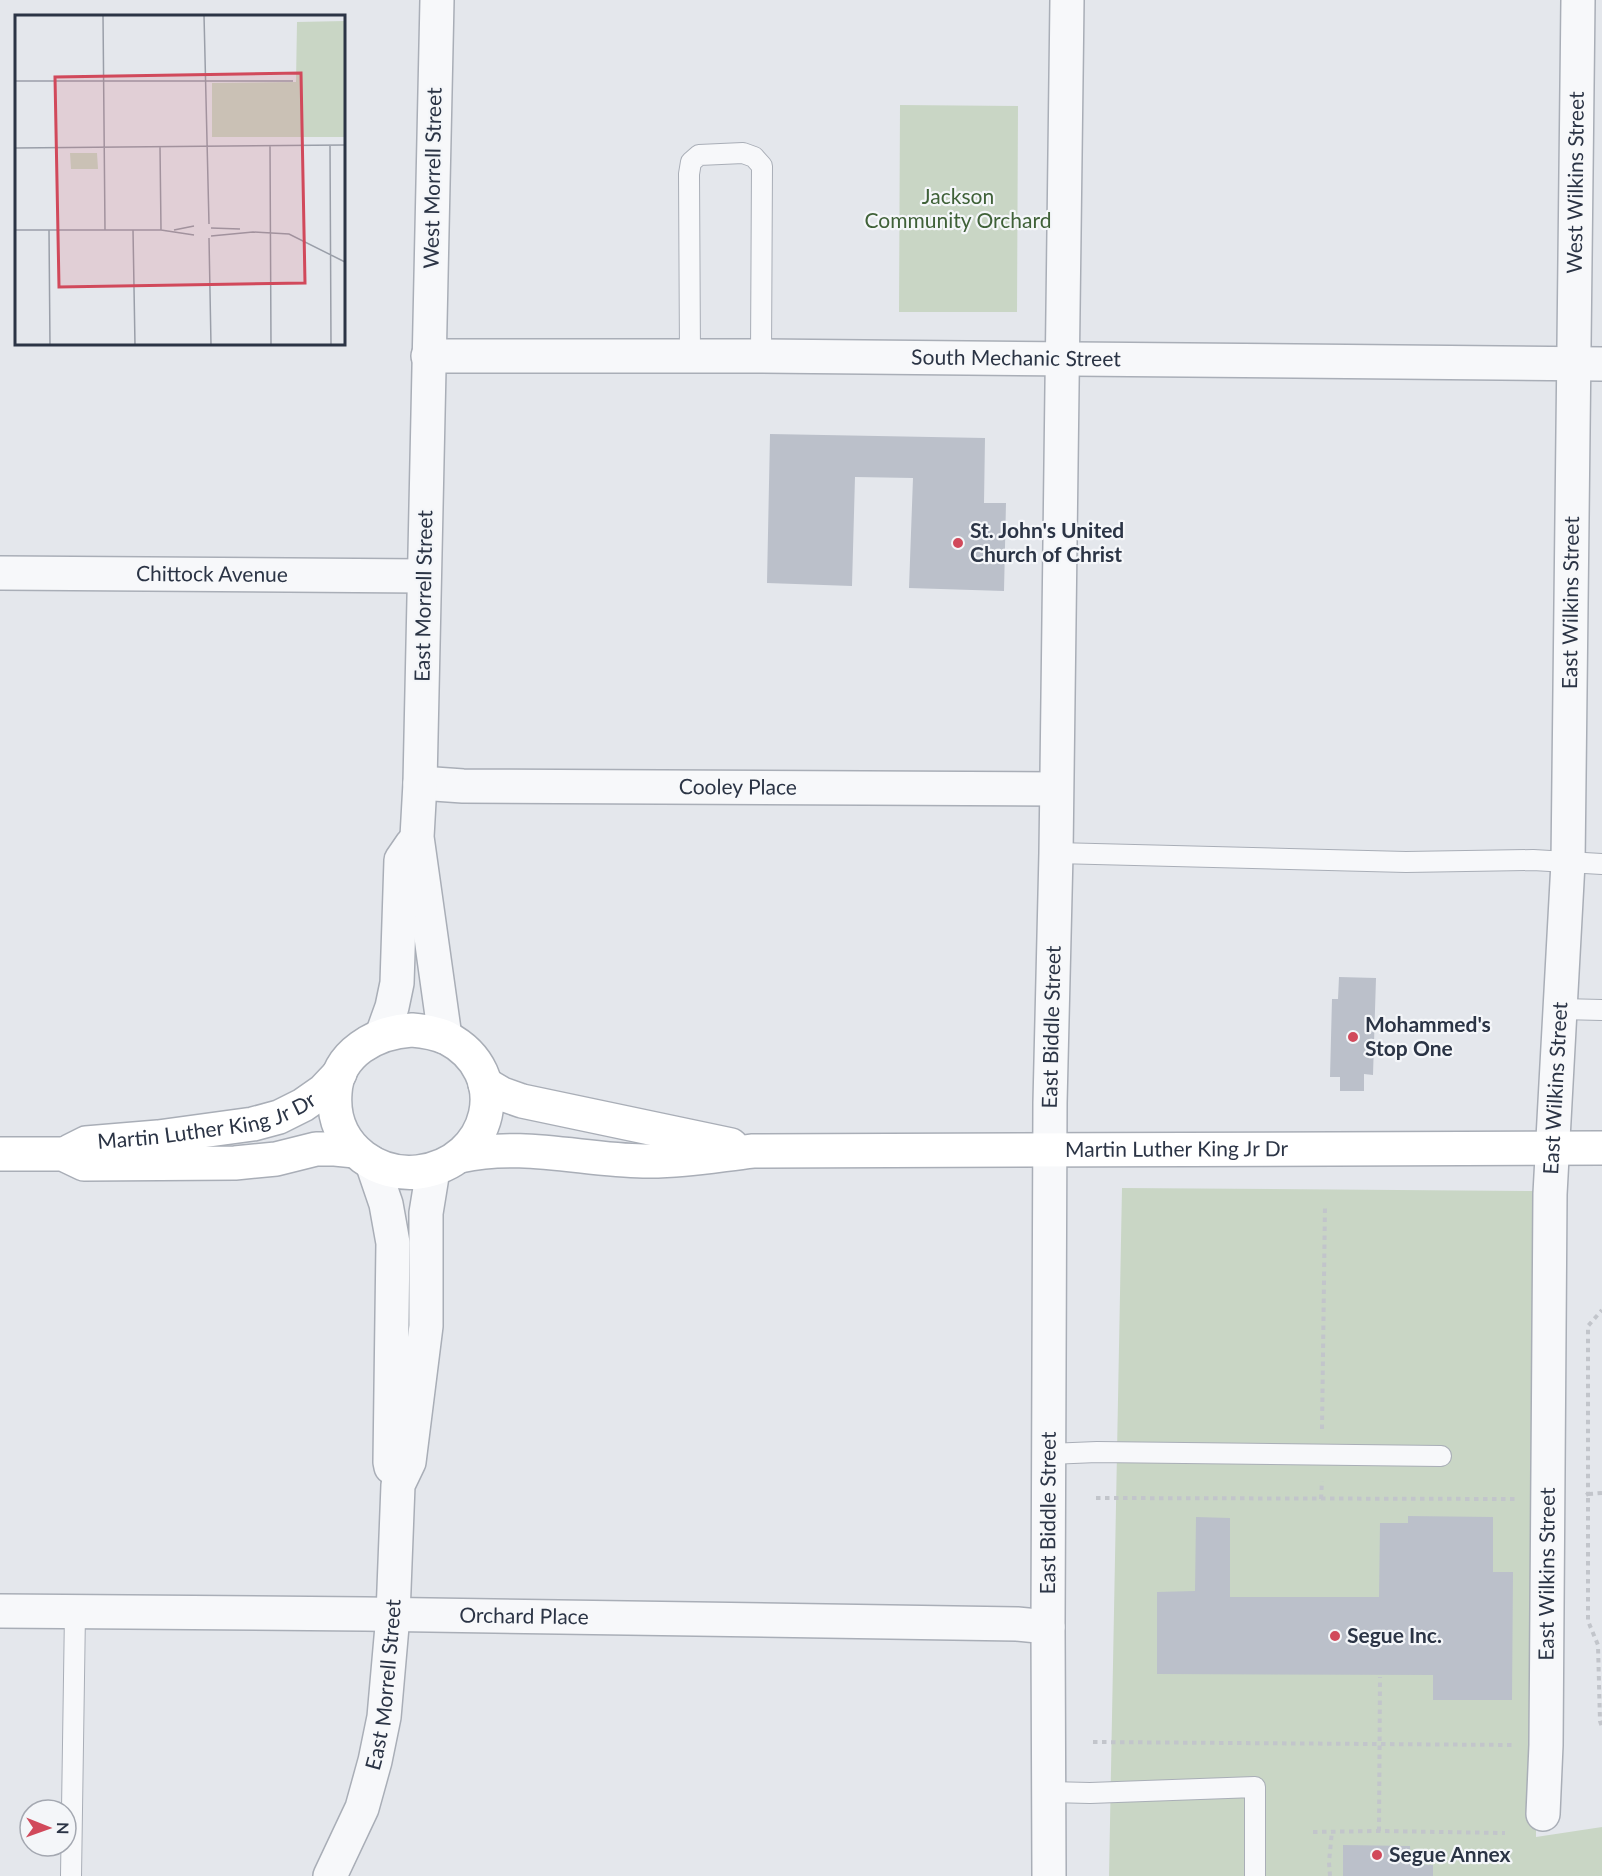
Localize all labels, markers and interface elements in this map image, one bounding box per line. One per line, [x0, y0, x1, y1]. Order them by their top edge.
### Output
inset map [15, 15, 345, 345]
street label: West Morrell Street [417, 87, 446, 269]
street label: West Wilkins Street [1561, 91, 1588, 274]
park label: Jackson Community Orchard [865, 183, 1051, 232]
street label: South Mechanic Street [911, 343, 1121, 370]
street label: East Morrell Street [409, 509, 437, 682]
street label: East Wilkins Street [1556, 515, 1583, 689]
place label: St. John's United Church of Christ [970, 517, 1124, 566]
marker: St. John's United Church of Christ [951, 536, 965, 550]
street label: Chittock Avenue [136, 560, 288, 586]
street label: Cooley Place [679, 773, 797, 799]
street label: East Biddle Street [1036, 945, 1065, 1109]
street label: East Wilkins Street [1537, 1001, 1571, 1175]
place label: Mohammed's Stop One [1365, 1011, 1491, 1060]
marker: Mohammed's Stop One [1346, 1030, 1360, 1044]
street label: Martin Luther King Jr Dr [96, 1086, 320, 1153]
street label: Martin Luther King Jr Dr [1065, 1135, 1289, 1161]
street label: East Biddle Street [1034, 1431, 1060, 1595]
street label: East Wilkins Street [1533, 1487, 1559, 1661]
street label: East Morrell Street [359, 1598, 405, 1773]
street label: Orchard Place [459, 1601, 589, 1628]
place label: Segue Inc. [1347, 1622, 1442, 1647]
marker: Segue Inc. [1328, 1629, 1342, 1643]
north arrow [18, 1798, 78, 1858]
text: N [54, 1822, 73, 1835]
place label: Segue Annex [1389, 1841, 1511, 1866]
marker: Segue Annex [1370, 1848, 1384, 1862]

